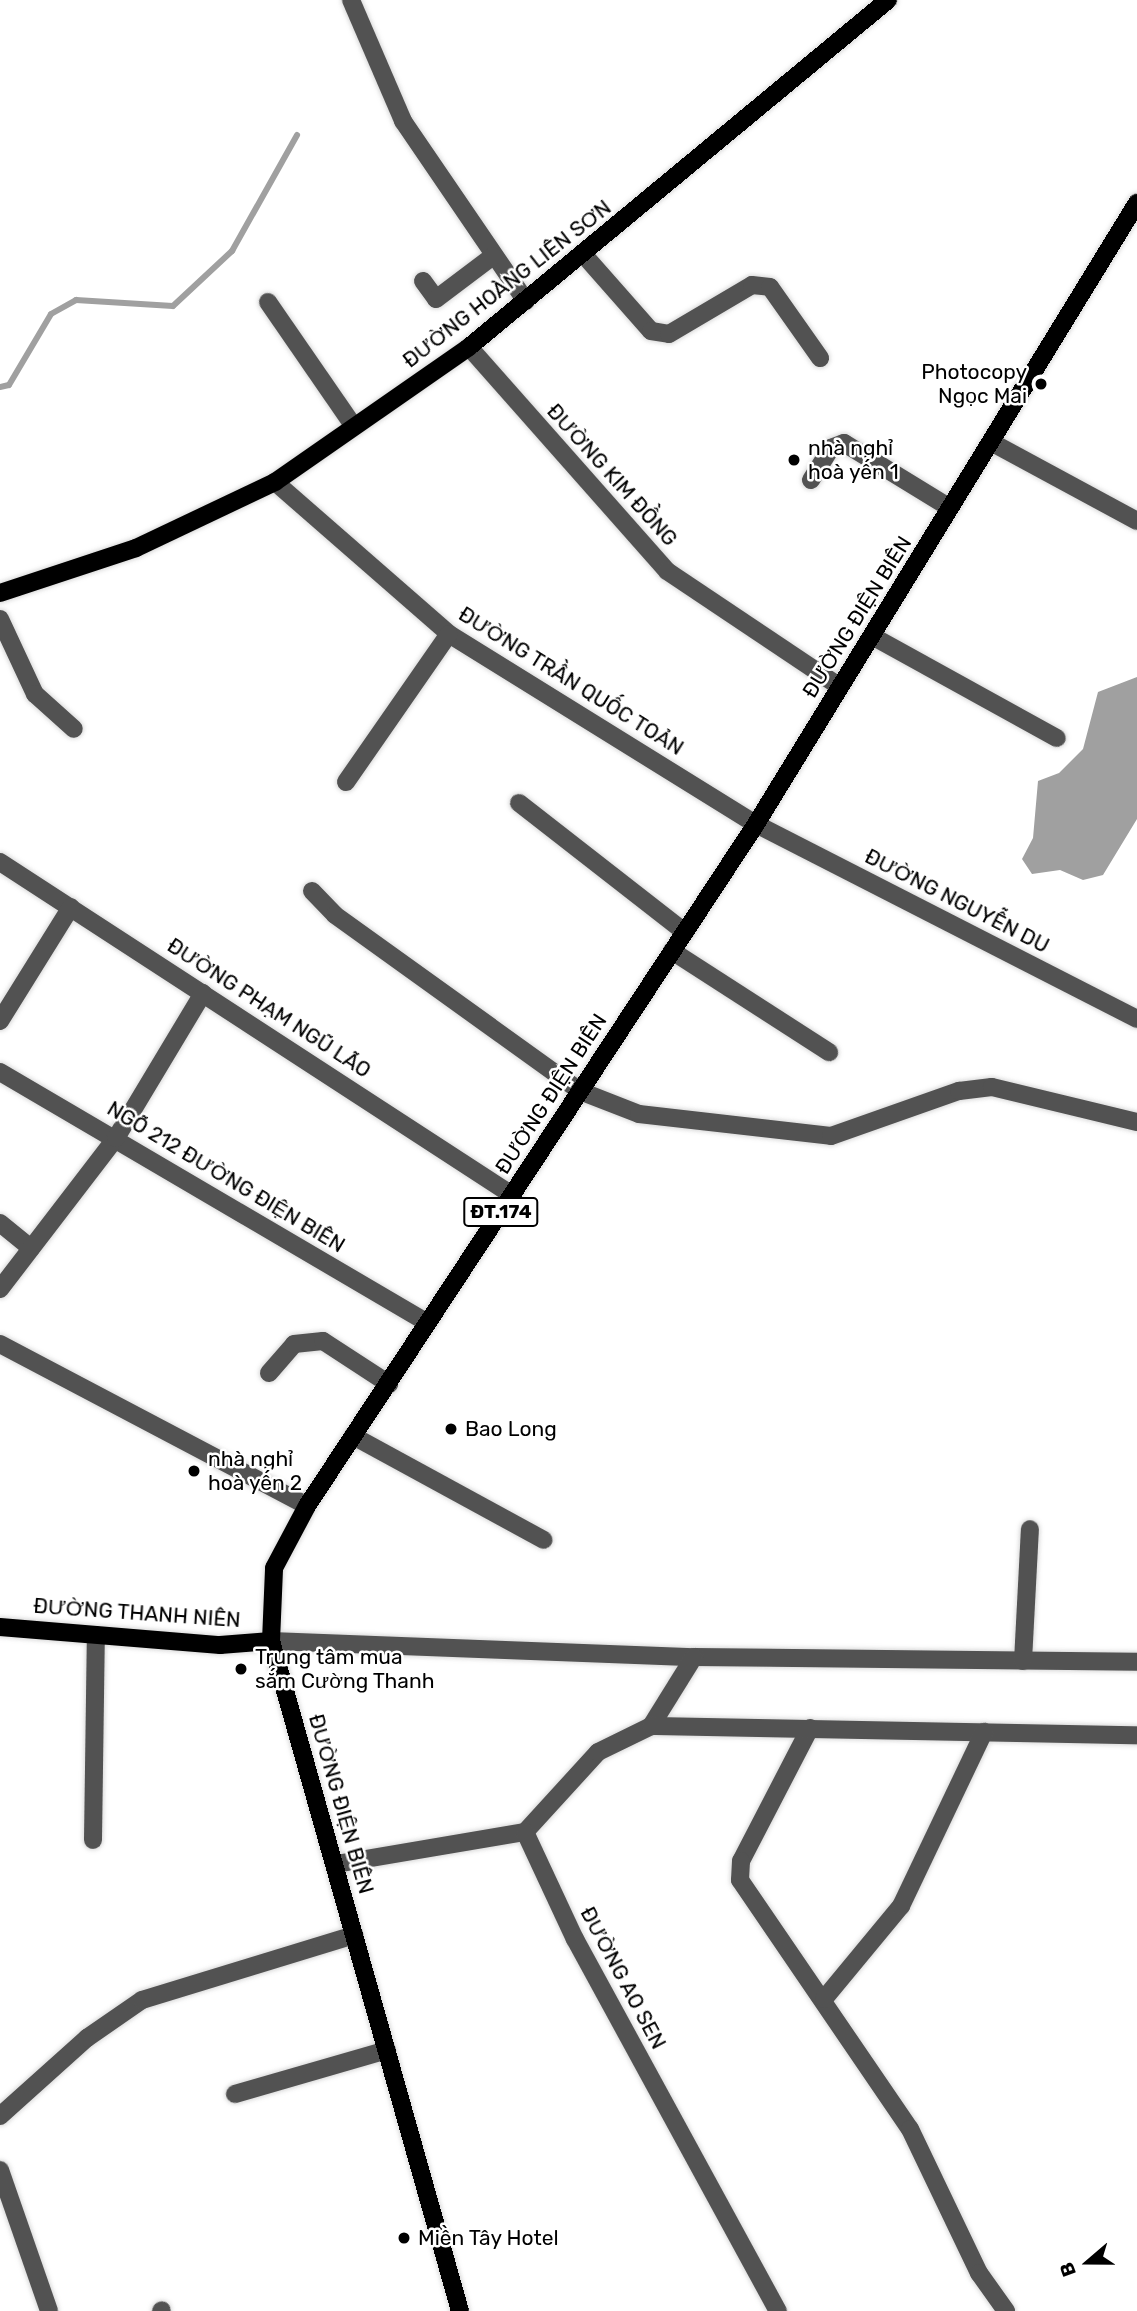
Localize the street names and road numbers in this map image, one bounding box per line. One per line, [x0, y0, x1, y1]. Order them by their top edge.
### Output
street label: ĐƯỜNG HOÀNG LIÊN SƠN [398, 195, 616, 373]
street label: ĐƯỜNG KIM ĐỒNG [542, 399, 682, 551]
street label: ĐƯỜNG ĐIỆN BIÊN [797, 532, 917, 702]
street label: ĐƯỜNG TRẦN QUỐC TOẢN [454, 601, 688, 761]
street label: ĐƯỜNG NGUYỄN DU [861, 844, 1053, 958]
street label: ĐƯỜNG PHẠM NGŨ LÃO [163, 933, 375, 1083]
street label: ĐƯỜNG ĐIỆN BIÊN [490, 1009, 612, 1179]
street label: NGÕ 212 ĐƯỜNG ĐIỆN BIÊN [103, 1096, 349, 1258]
road number: ĐT.174 [462, 1196, 540, 1228]
street label: ĐƯỜNG THANH NIÊN [32, 1593, 242, 1633]
street label: ĐƯỜNG ĐIỆN BIÊN [303, 1711, 379, 1897]
street label: ĐƯỜNG AO SEN [575, 1902, 671, 2054]

